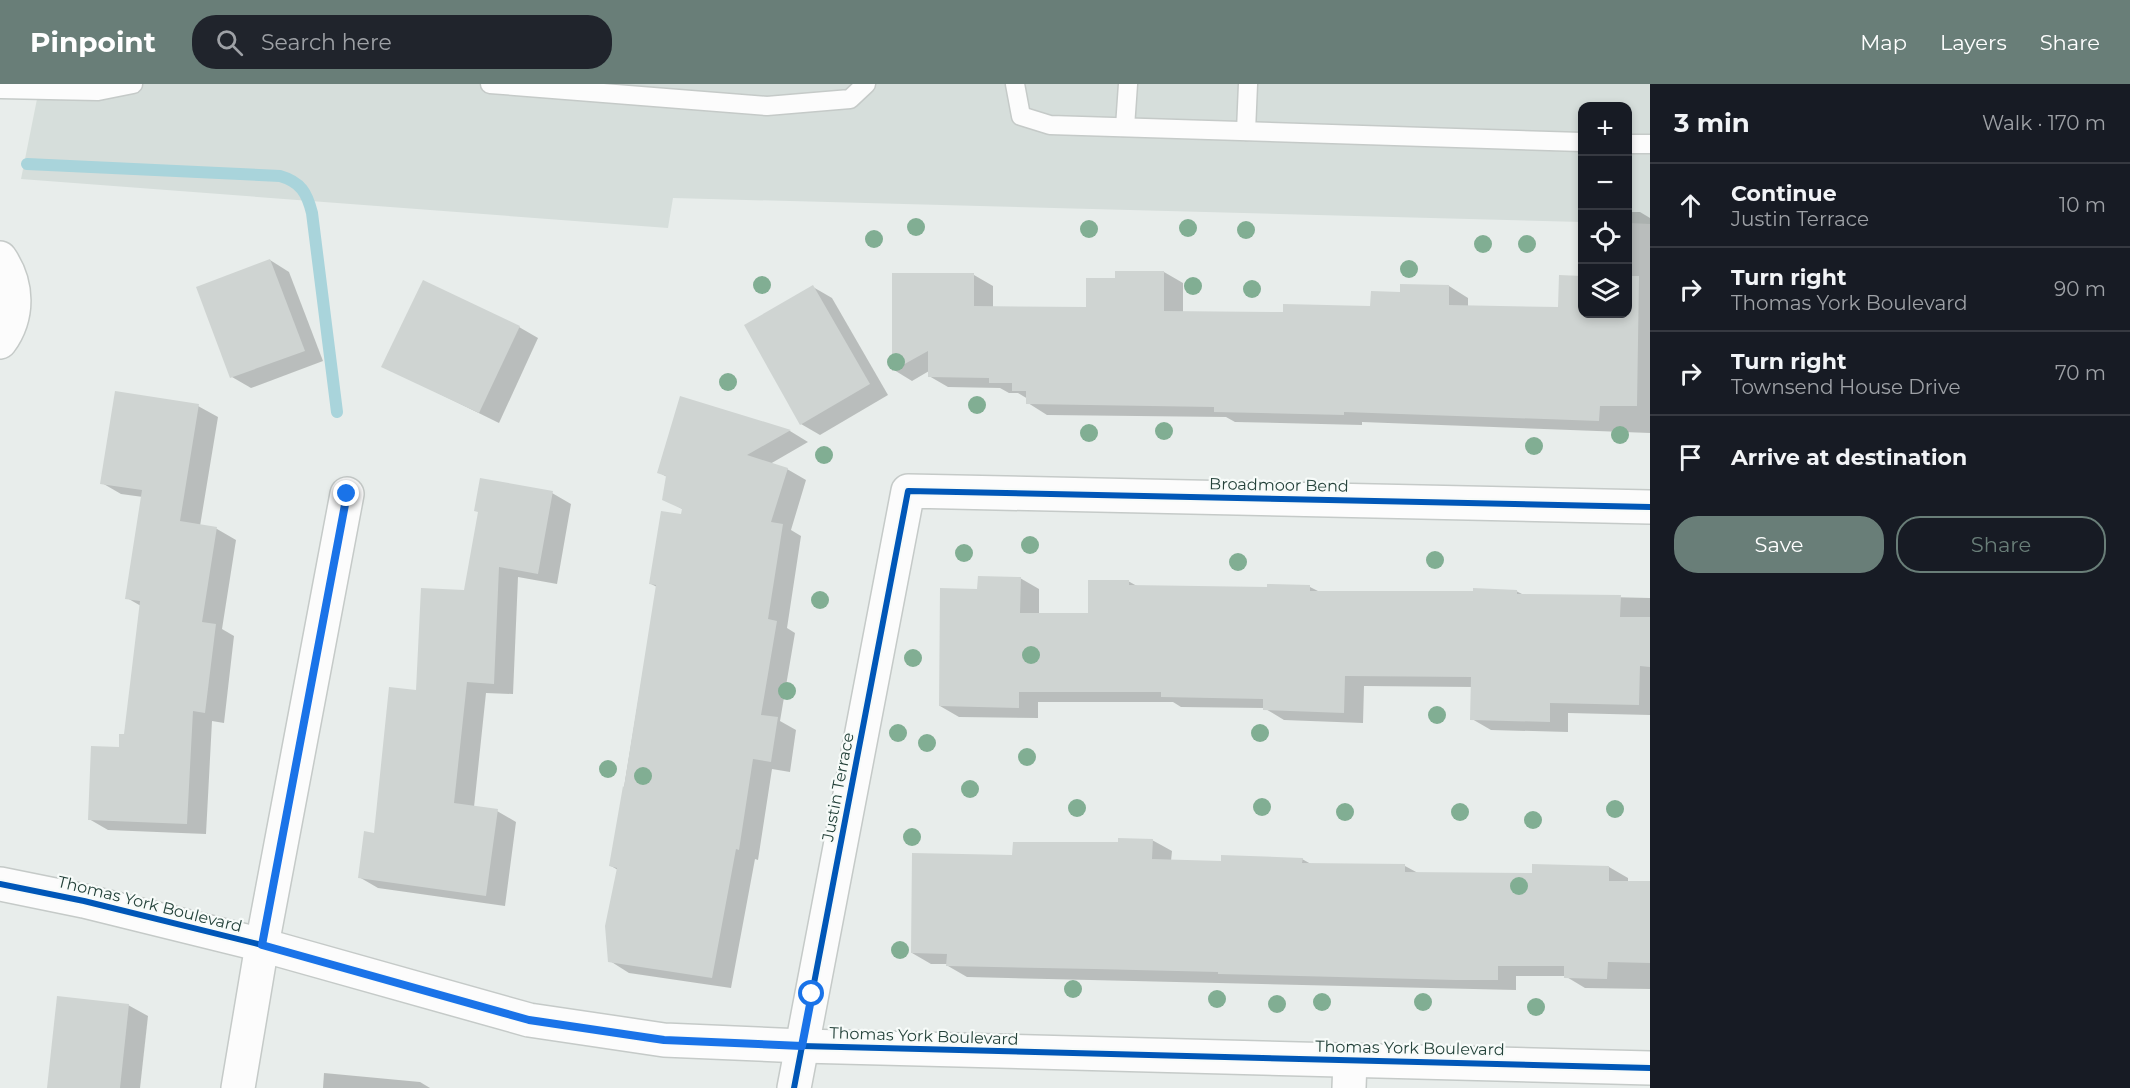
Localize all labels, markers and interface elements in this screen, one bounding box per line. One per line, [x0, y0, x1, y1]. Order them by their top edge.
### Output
search box [192, 15, 612, 69]
text: Pinpoint [30, 25, 156, 59]
icon: search [213, 26, 246, 59]
text: Search here [261, 29, 392, 56]
text: Map [1860, 30, 1907, 55]
text: Layers [1940, 30, 2007, 55]
text: Share [2040, 30, 2100, 55]
map controls [1578, 102, 1632, 318]
button: + [1578, 102, 1632, 156]
text: 3 min [1674, 107, 1750, 139]
text: Walk · 170 m [1982, 111, 2106, 135]
button: − [1578, 156, 1632, 210]
text: Continue [1731, 180, 1837, 207]
icon: ahead [1674, 189, 1707, 222]
text: 10 m [2059, 193, 2106, 217]
text: Justin Terrace [1731, 207, 1869, 231]
button: locate [1578, 210, 1632, 264]
button: layers [1578, 264, 1632, 318]
text: Turn right [1731, 264, 1846, 291]
icon: right [1674, 273, 1707, 306]
text: 90 m [2054, 277, 2106, 301]
text: Thomas York Boulevard [1731, 291, 1968, 315]
text: Turn right [1731, 348, 1846, 375]
icon: right [1674, 357, 1707, 390]
text: 70 m [2055, 361, 2106, 385]
text: Townsend House Drive [1731, 375, 1961, 399]
icon: arrive [1674, 441, 1707, 474]
text: Arrive at destination [1731, 444, 1967, 471]
street label: Broadmoor Bend [1209, 474, 1349, 496]
route end [333, 480, 359, 506]
button: Save [1674, 516, 1884, 573]
button: Share [1896, 516, 2106, 573]
street label: Justin Terrace [818, 731, 858, 844]
street label: Thomas York Boulevard [56, 872, 244, 936]
route start [798, 980, 824, 1006]
street label: Thomas York Boulevard [829, 1023, 1019, 1049]
street label: Thomas York Boulevard [1315, 1037, 1505, 1059]

